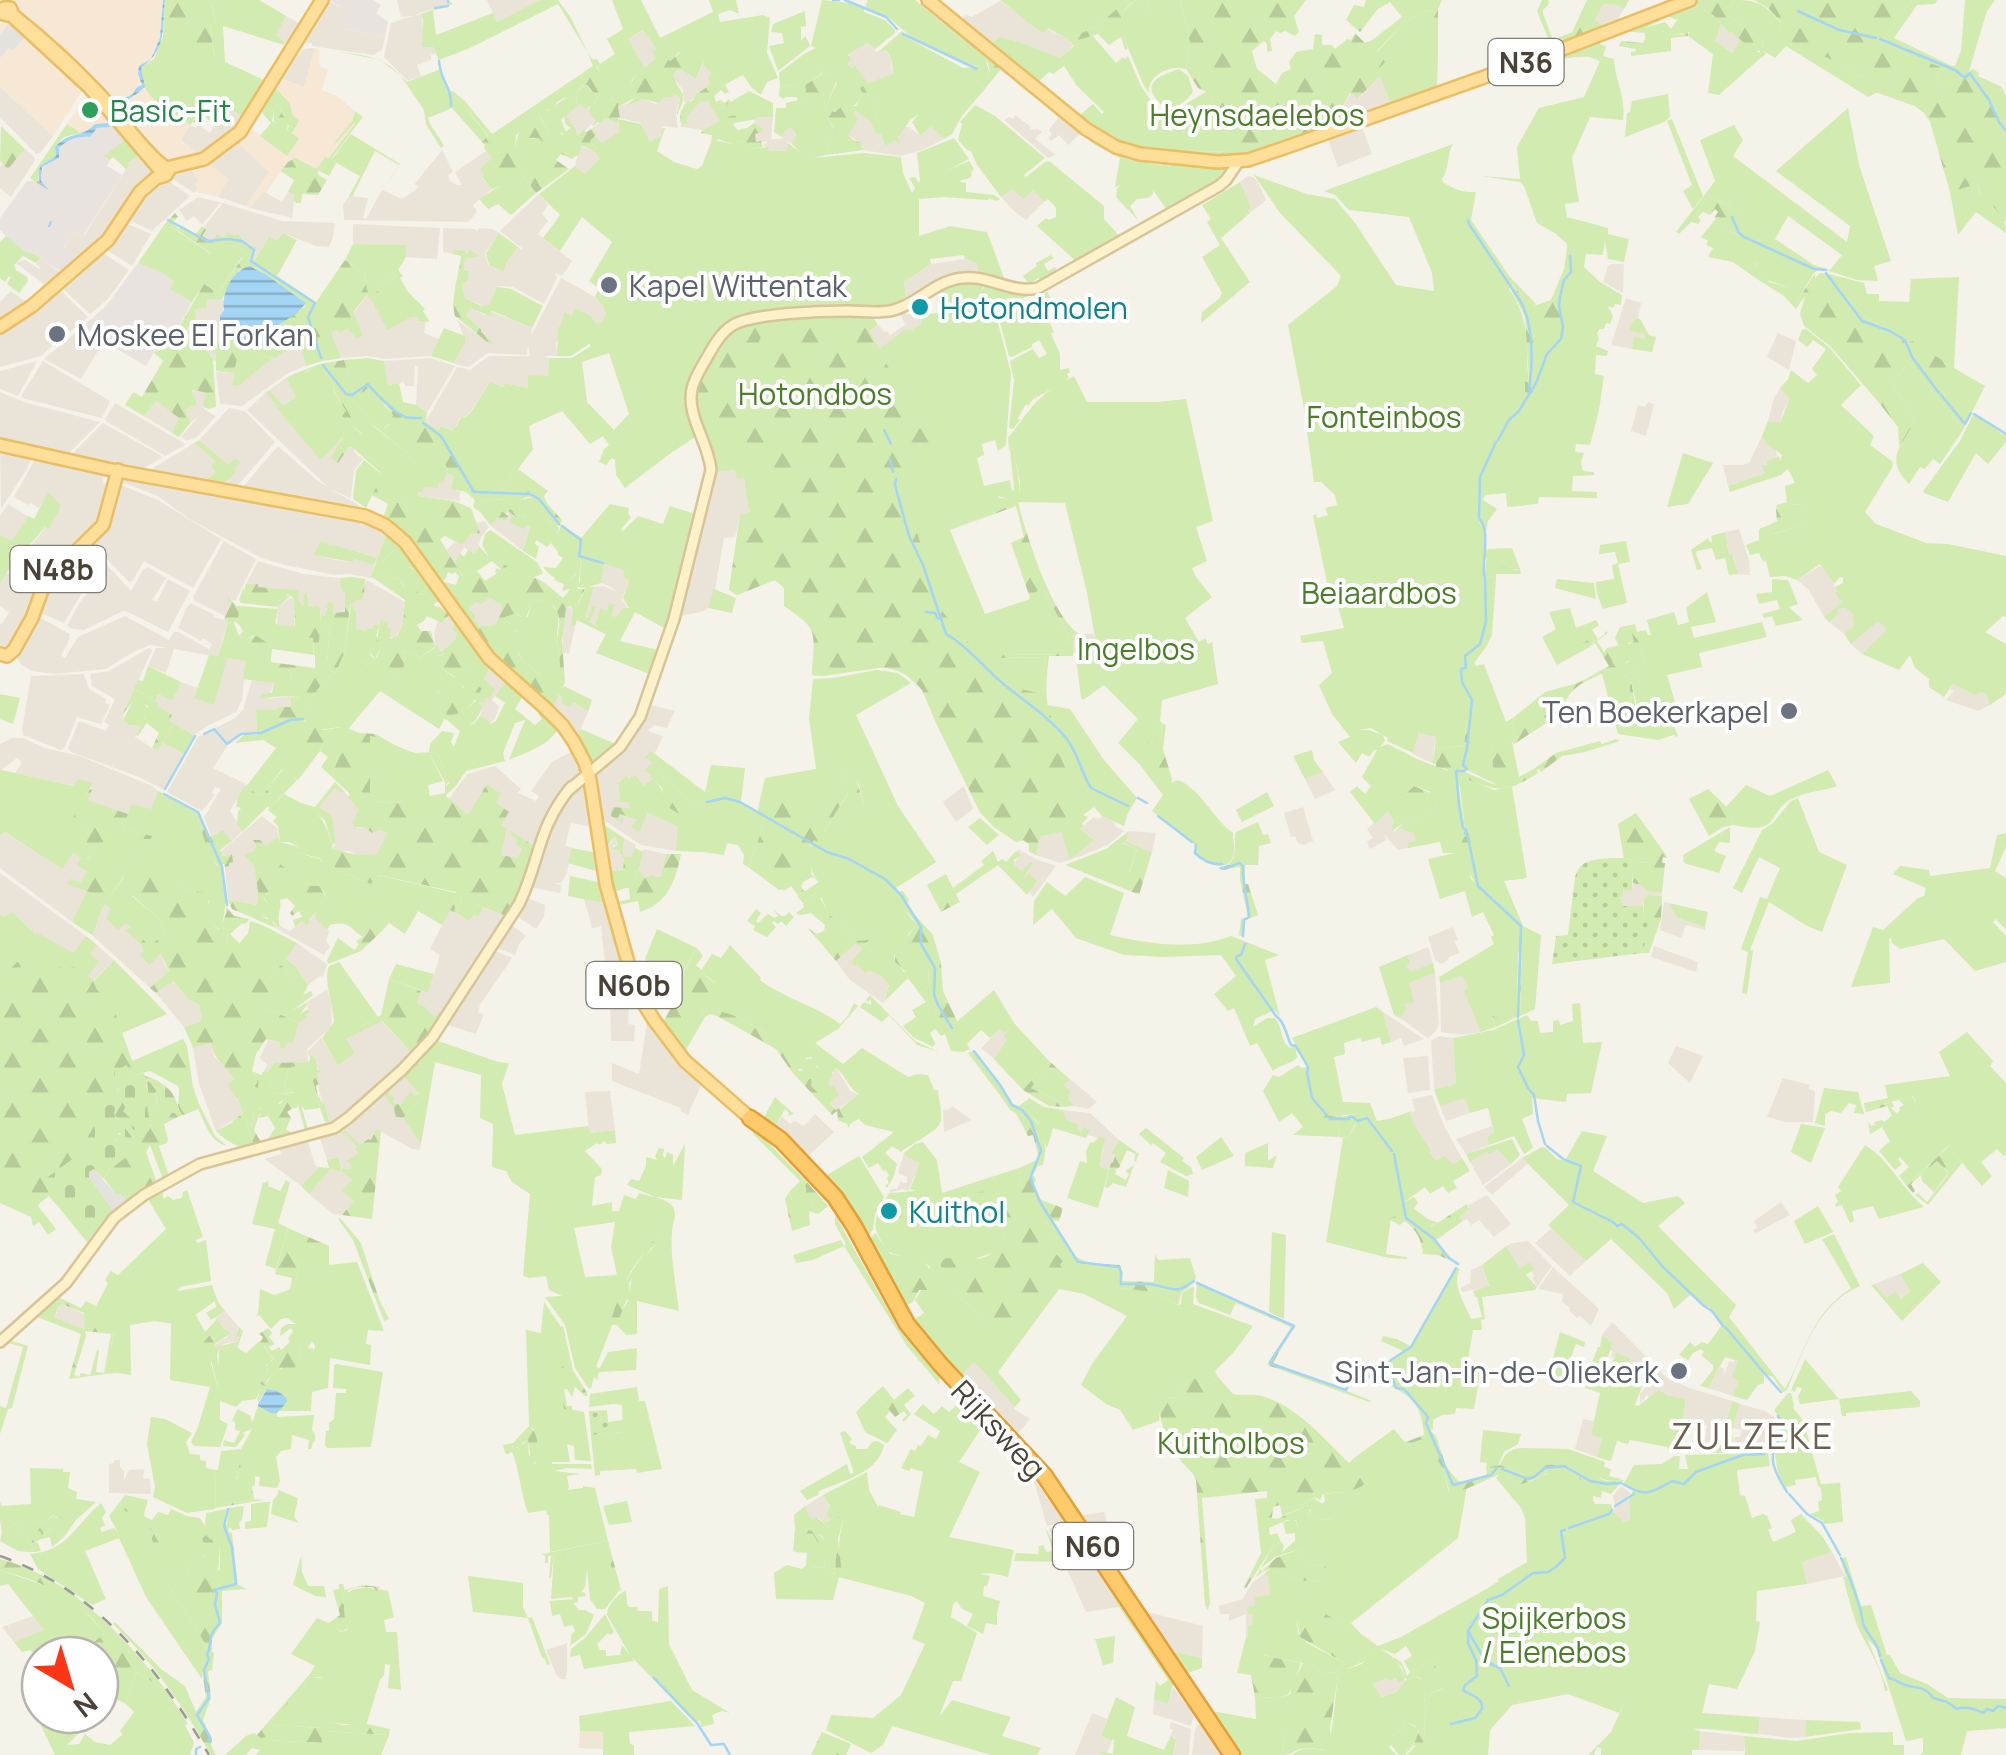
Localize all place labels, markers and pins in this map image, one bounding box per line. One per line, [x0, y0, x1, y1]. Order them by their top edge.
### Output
place label: Basic-Fit [110, 90, 231, 131]
marker: Basic-Fit [79, 99, 101, 121]
place label: Kapel Wittentak [629, 265, 848, 306]
marker: Kapel Wittentak [598, 274, 620, 296]
place label: Hotondmolen [940, 287, 1128, 328]
marker: Hotondmolen [909, 296, 931, 318]
place label: Moskee El Forkan [77, 314, 314, 355]
marker: Moskee El Forkan [46, 323, 68, 345]
place label: Ten Boekerkapel [1542, 691, 1769, 732]
marker: Ten Boekerkapel [1778, 700, 1800, 722]
place label: Kuithol [909, 1191, 1005, 1232]
marker: Kuithol [878, 1200, 900, 1222]
place label: Sint-Jan-in-de-Oliekerk [1335, 1351, 1660, 1392]
marker: Sint-Jan-in-de-Oliekerk [1668, 1360, 1690, 1382]

